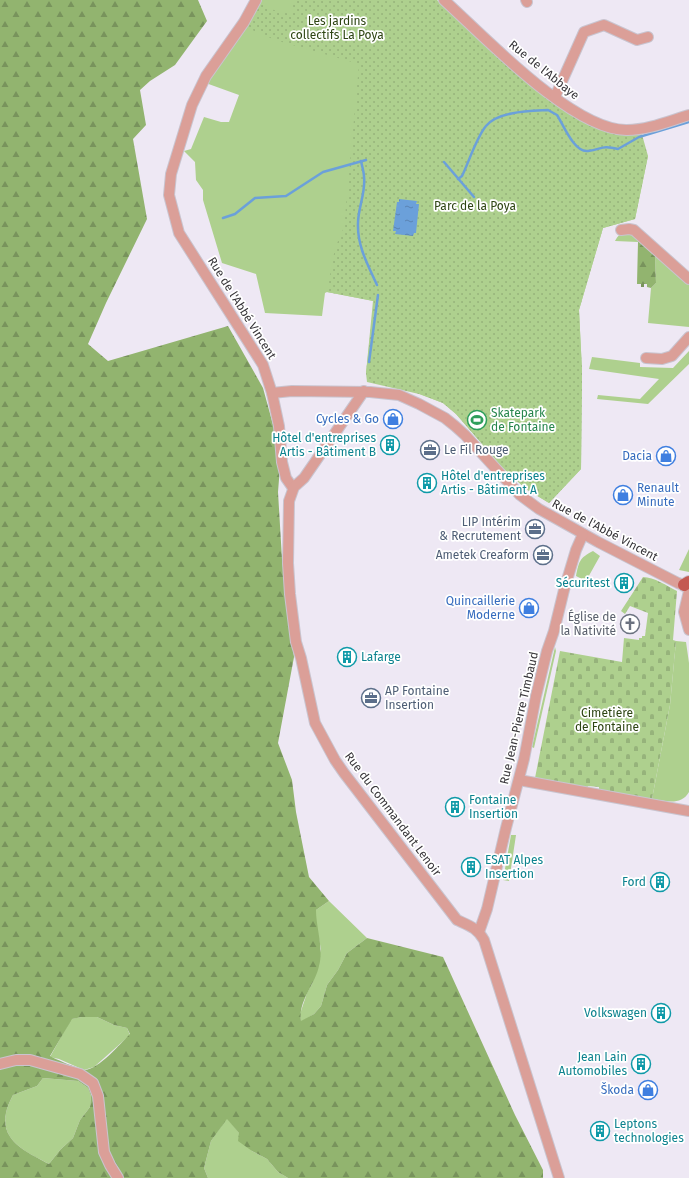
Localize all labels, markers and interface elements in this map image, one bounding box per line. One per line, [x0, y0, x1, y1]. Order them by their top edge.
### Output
park label: Les jardins collectifs La Poya [290, 14, 384, 42]
street label: Rue de l'Abbaye [506, 37, 582, 103]
park label: Parc de la Poya [434, 199, 516, 213]
street label: Rue de l'Abbé Vincent [205, 254, 280, 362]
place label: Skatepark de Fontaine [491, 406, 555, 434]
shop icon: Cycles & Go [382, 408, 404, 430]
sports icon: Skatepark de Fontaine [466, 409, 488, 431]
place label: Cycles & Go [316, 412, 379, 426]
place label: Hôtel d'entreprises Artis - Bâtiment B [272, 431, 376, 459]
building icon: Hôtel d'entreprises Artis - Bâtiment B [379, 434, 401, 456]
office icon: Le Fil Rouge [419, 439, 441, 461]
place label: Le Fil Rouge [444, 443, 509, 457]
shop icon: Dacia [655, 445, 677, 467]
place label: Dacia [622, 449, 652, 463]
place label: Hôtel d'entreprises Artis - Bâtiment A [441, 469, 545, 497]
building icon: Hôtel d'entreprises Artis - Bâtiment A [416, 472, 438, 494]
place label: Renault Minute [637, 481, 680, 509]
shop icon: Renault Minute [612, 484, 634, 506]
street label: Rue de l'Abbé Vincent [550, 496, 661, 564]
place label: LIP Intérim & Recrutement [439, 515, 522, 543]
office icon: LIP Intérim & Recrutement [524, 518, 546, 540]
office icon: Ametek Creaform [532, 544, 554, 566]
place label: Ametek Creaform [436, 548, 529, 562]
building icon: Sécuritest [613, 572, 635, 594]
place label: Sécuritest [556, 576, 611, 590]
place label: Quincaillerie Moderne [446, 594, 515, 622]
shop icon: Quincaillerie Moderne [518, 597, 540, 619]
place label: Église de la Nativité [560, 609, 616, 638]
church icon: Église de la Nativité [619, 613, 641, 635]
building icon: Lafarge [336, 646, 358, 668]
place label: Lafarge [361, 650, 401, 664]
street label: Rue Jean-Pierre Timbaud [497, 650, 541, 786]
place label: AP Fontaine Insertion [385, 684, 449, 712]
office icon: AP Fontaine Insertion [360, 687, 382, 709]
park label: Cimetière de Fontaine [575, 706, 639, 734]
street label: Rue du Commandant Lenoir [342, 749, 444, 879]
place label: Fontaine Insertion [469, 793, 518, 821]
building icon: Fontaine Insertion [444, 796, 466, 818]
place label: ESAT Alpes Insertion [485, 853, 544, 881]
building icon: ESAT Alpes Insertion [460, 856, 482, 878]
building icon: Ford [649, 871, 671, 893]
place label: Ford [622, 875, 646, 889]
building icon: Volkswagen [650, 1002, 672, 1024]
place label: Volkswagen [584, 1006, 647, 1020]
place label: Jean Lain Automobiles [559, 1050, 627, 1078]
building icon: Jean Lain Automobiles [630, 1053, 652, 1075]
shop icon: Škoda [637, 1079, 659, 1101]
place label: Škoda [601, 1082, 634, 1097]
place label: Leptons technologies [614, 1117, 684, 1145]
building icon: Leptons technologies [589, 1120, 611, 1142]

